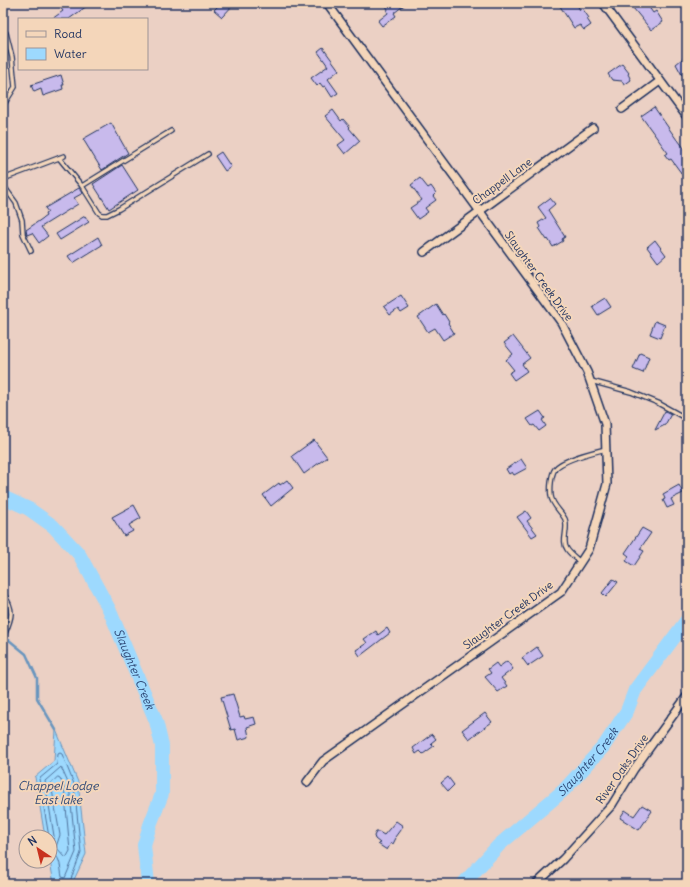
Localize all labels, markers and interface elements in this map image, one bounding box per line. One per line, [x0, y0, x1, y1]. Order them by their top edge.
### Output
legend [18, 18, 148, 70]
text: Road [54, 26, 82, 41]
text: Water [54, 46, 87, 61]
street label: Chappell Lane [469, 155, 535, 207]
street label: Slaughter Creek Drive [502, 228, 576, 324]
street label: Slaughter Creek Drive [460, 578, 556, 652]
water label: Slaughter Creek [111, 626, 159, 712]
water label: Slaughter Creek [554, 724, 622, 799]
street label: River Oaks Drive [593, 731, 651, 807]
water label: Chappel Lodge East lake [18, 778, 100, 807]
north arrow [18, 829, 58, 869]
text: N [25, 833, 39, 849]

